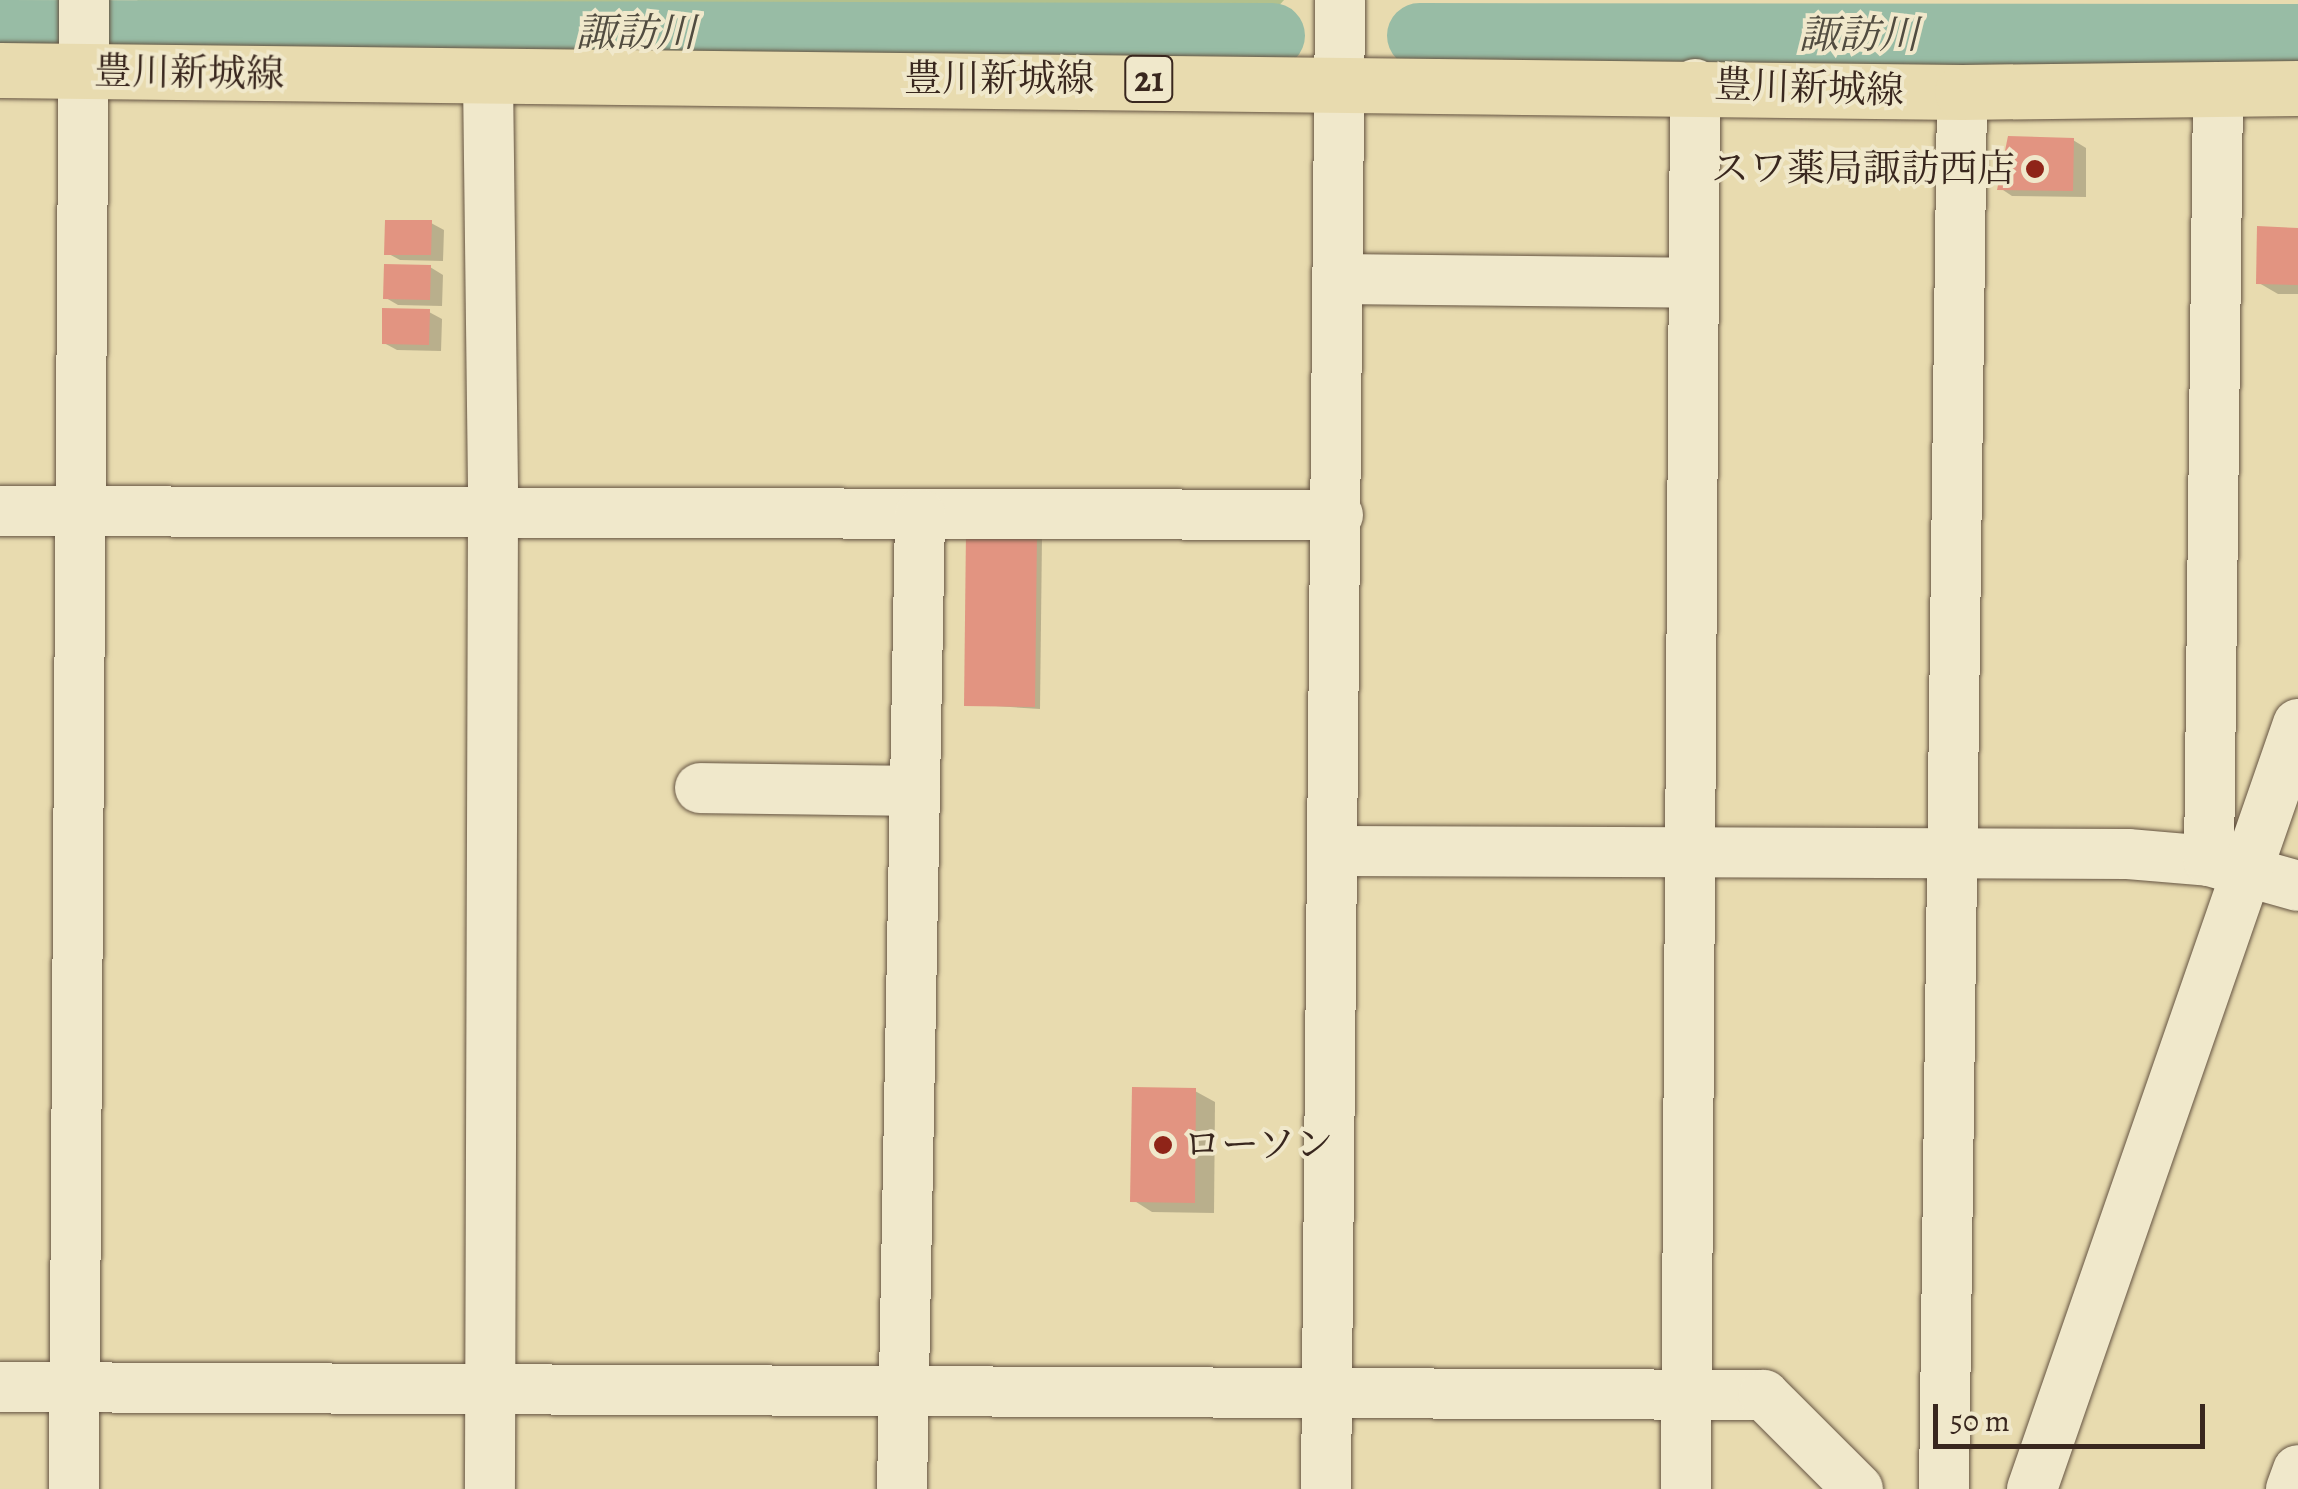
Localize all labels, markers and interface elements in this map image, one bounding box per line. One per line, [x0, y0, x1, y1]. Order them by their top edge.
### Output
water label: 諏訪川 [576, 9, 696, 57]
water label: 諏訪川 [1799, 11, 1919, 59]
street label: 豊川新城線 [94, 49, 284, 97]
road number: 21 [1124, 49, 1174, 109]
street label: 豊川新城線 [904, 56, 1094, 102]
street label: 豊川新城線 [1713, 62, 1905, 114]
place label: スワ薬局諏訪西店 [1711, 146, 2015, 192]
marker: スワ薬局諏訪西店 [2024, 158, 2046, 180]
place label: ローソン [1183, 1122, 1335, 1168]
marker: ローソン [1152, 1134, 1174, 1156]
scale bar [1938, 1384, 2210, 1446]
text: 50 m [1950, 1401, 2010, 1441]

